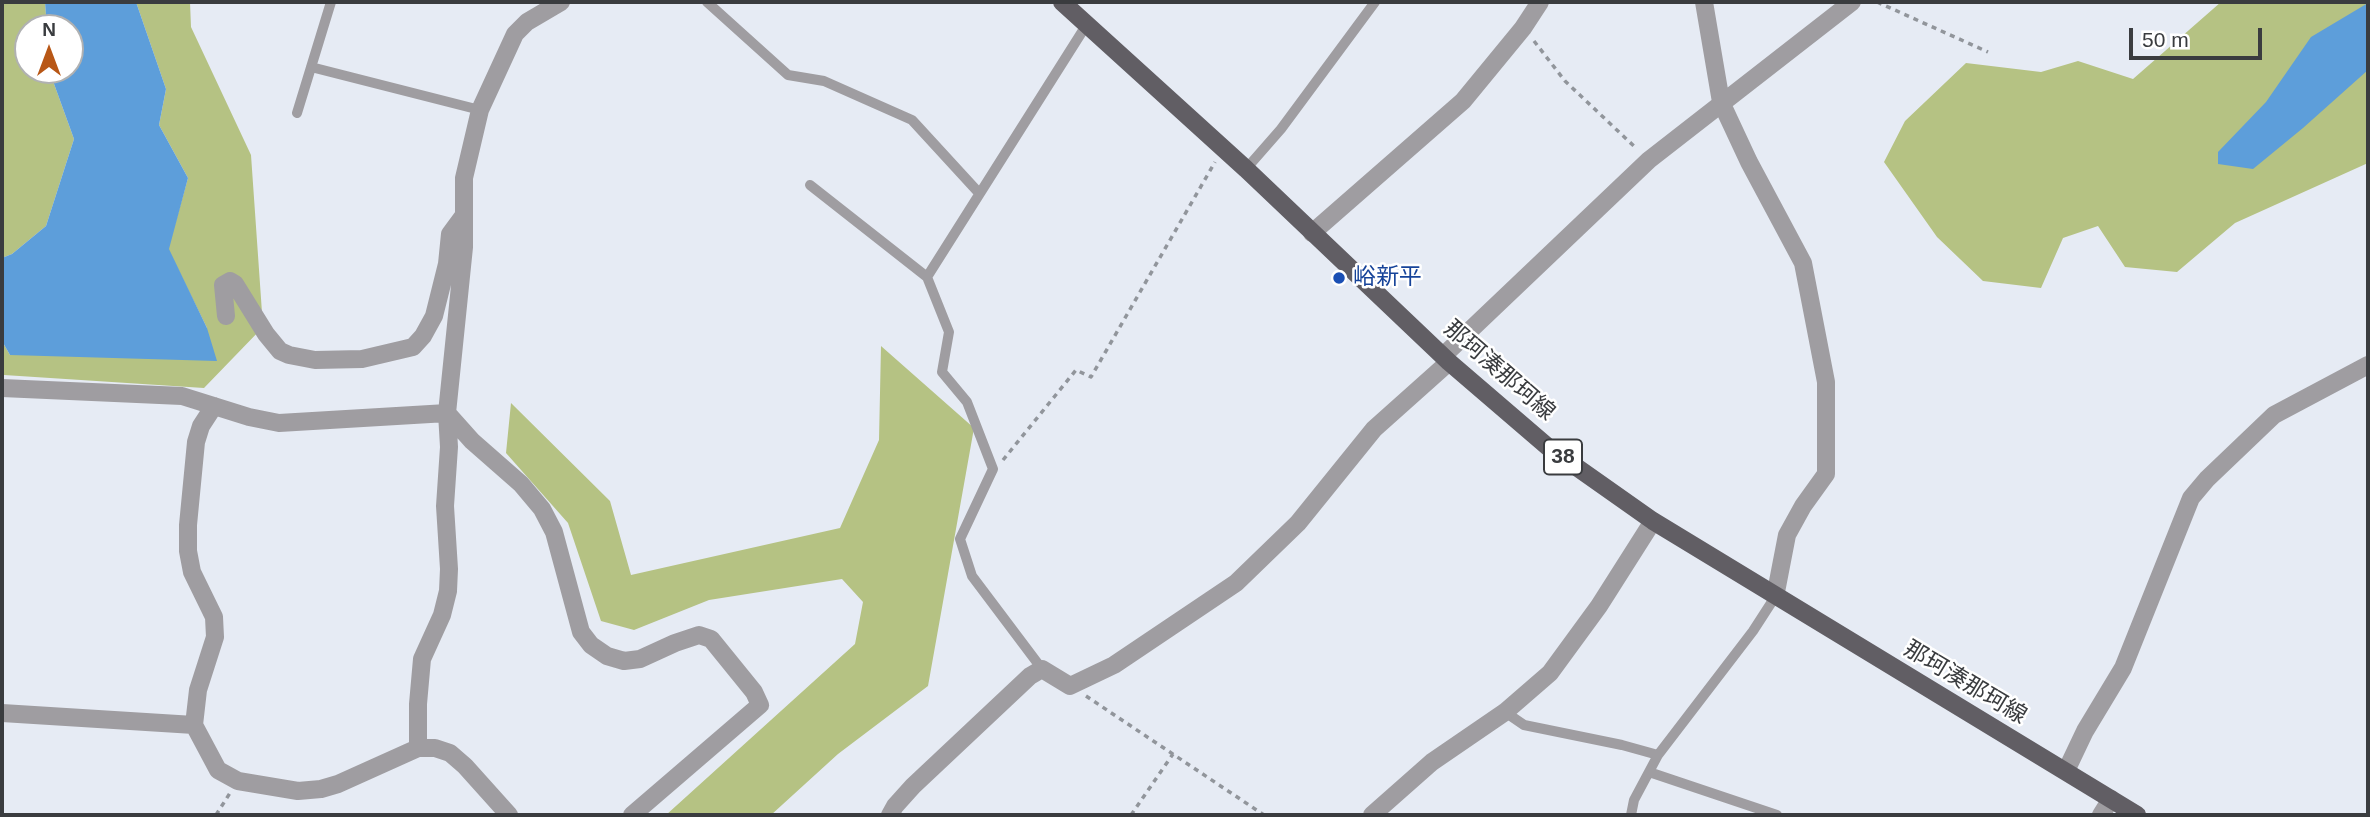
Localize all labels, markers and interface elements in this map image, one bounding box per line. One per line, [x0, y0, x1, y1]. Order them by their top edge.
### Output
north arrow [14, 14, 84, 84]
scale bar [2132, 14, 2265, 58]
text: N [42, 19, 56, 40]
text: 50 m [2142, 28, 2189, 51]
place label: 峪新平 [1353, 264, 1422, 292]
marker: 峪新平 [1331, 270, 1347, 286]
street label: 那珂湊那珂線 [1438, 315, 1560, 427]
road number: 38 [1544, 440, 1582, 475]
street label: 那珂湊那珂線 [1899, 636, 2031, 730]

